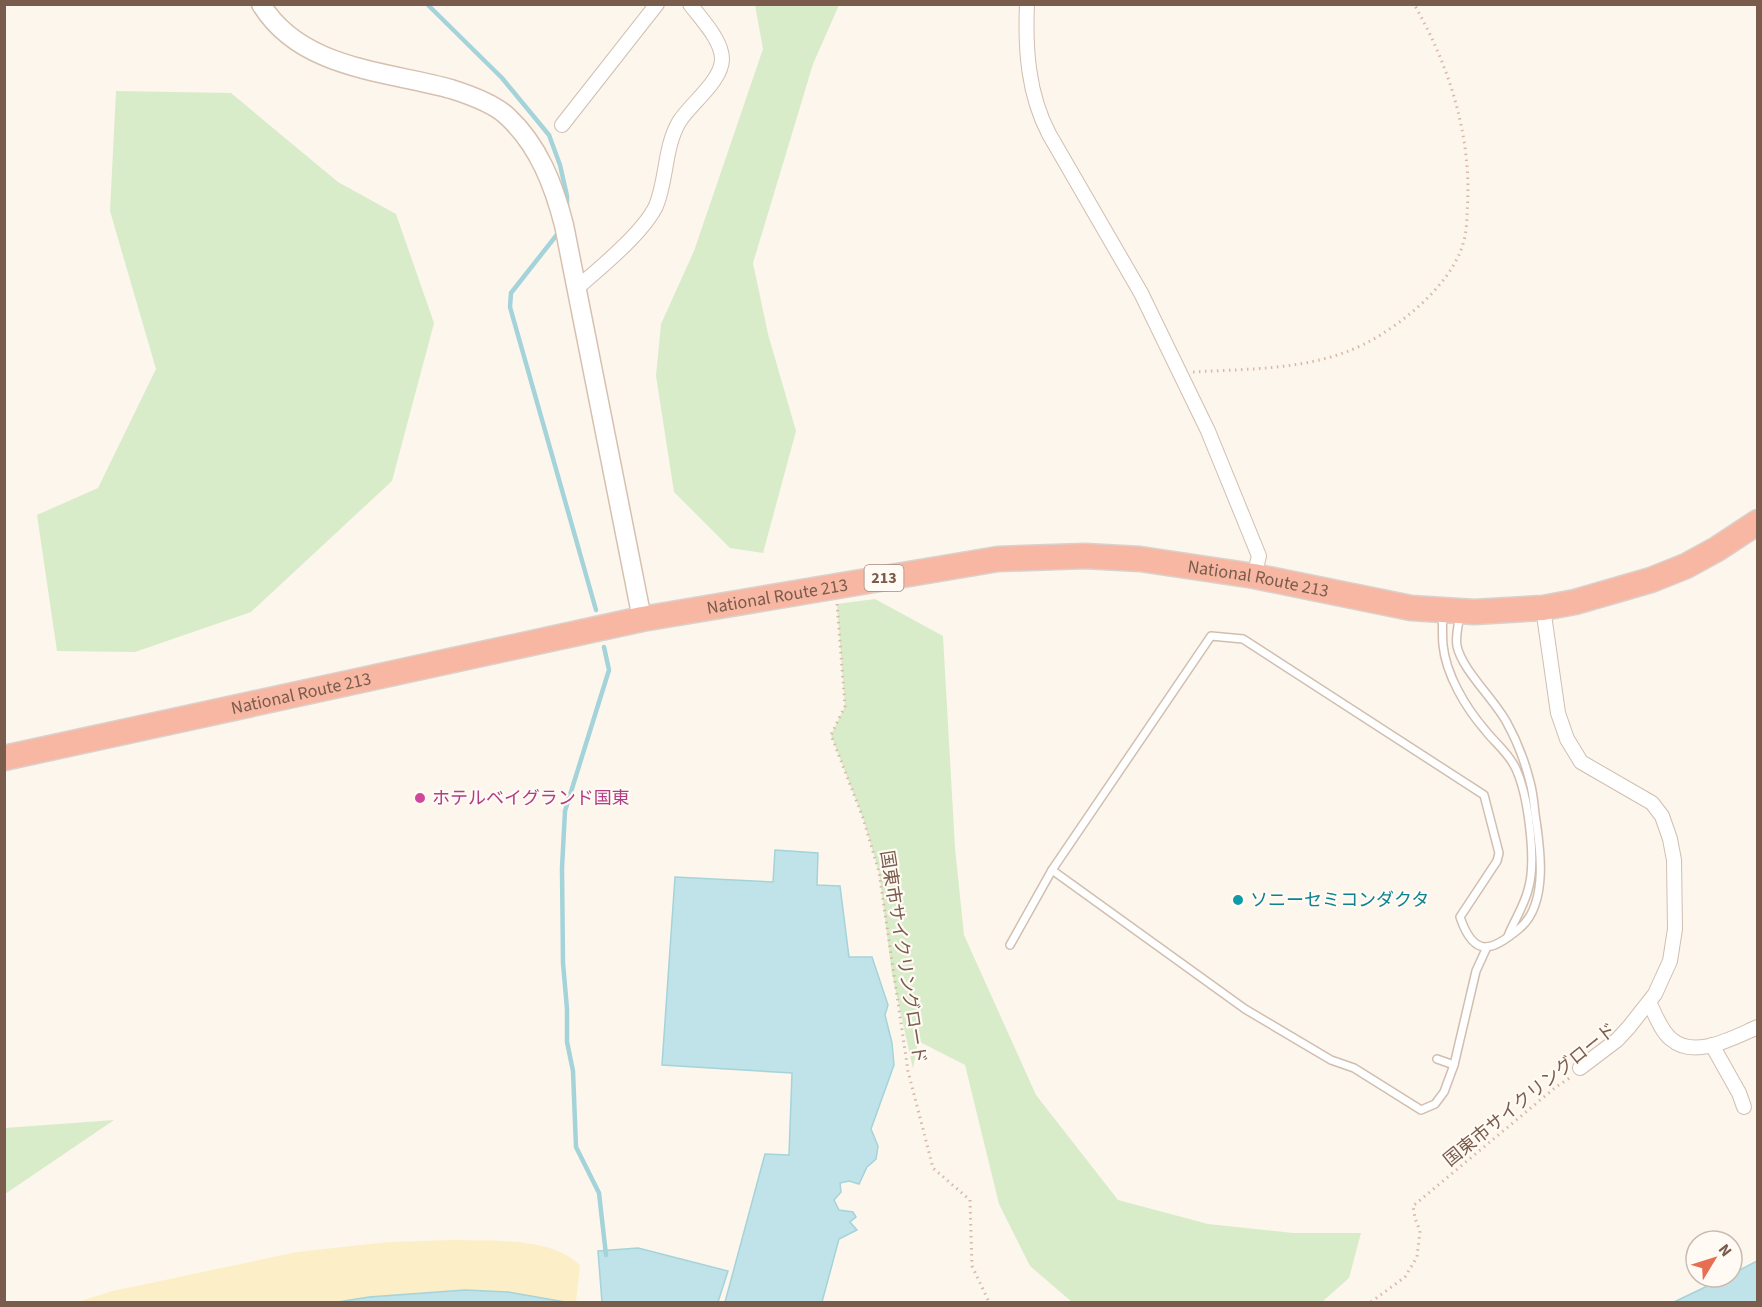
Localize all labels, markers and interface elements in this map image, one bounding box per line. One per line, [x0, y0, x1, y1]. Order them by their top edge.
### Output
street label: National Route 213 [1186, 554, 1331, 603]
road number: 213 [864, 565, 904, 591]
street label: National Route 213 [705, 572, 850, 620]
street label: National Route 213 [229, 666, 374, 721]
place label: ホテルベイグランド国東 [432, 786, 630, 811]
marker: ホテルベイグランド国東 [413, 791, 427, 805]
street label: 国東市サイクリングロード [874, 849, 932, 1065]
place label: ソニーセミコンダクタ [1250, 888, 1429, 913]
marker: ソニーセミコンダクタ [1231, 893, 1245, 907]
street label: 国東市サイクリングロード [1438, 1017, 1622, 1173]
north arrow [1684, 1229, 1744, 1289]
text: N [1713, 1239, 1737, 1261]

